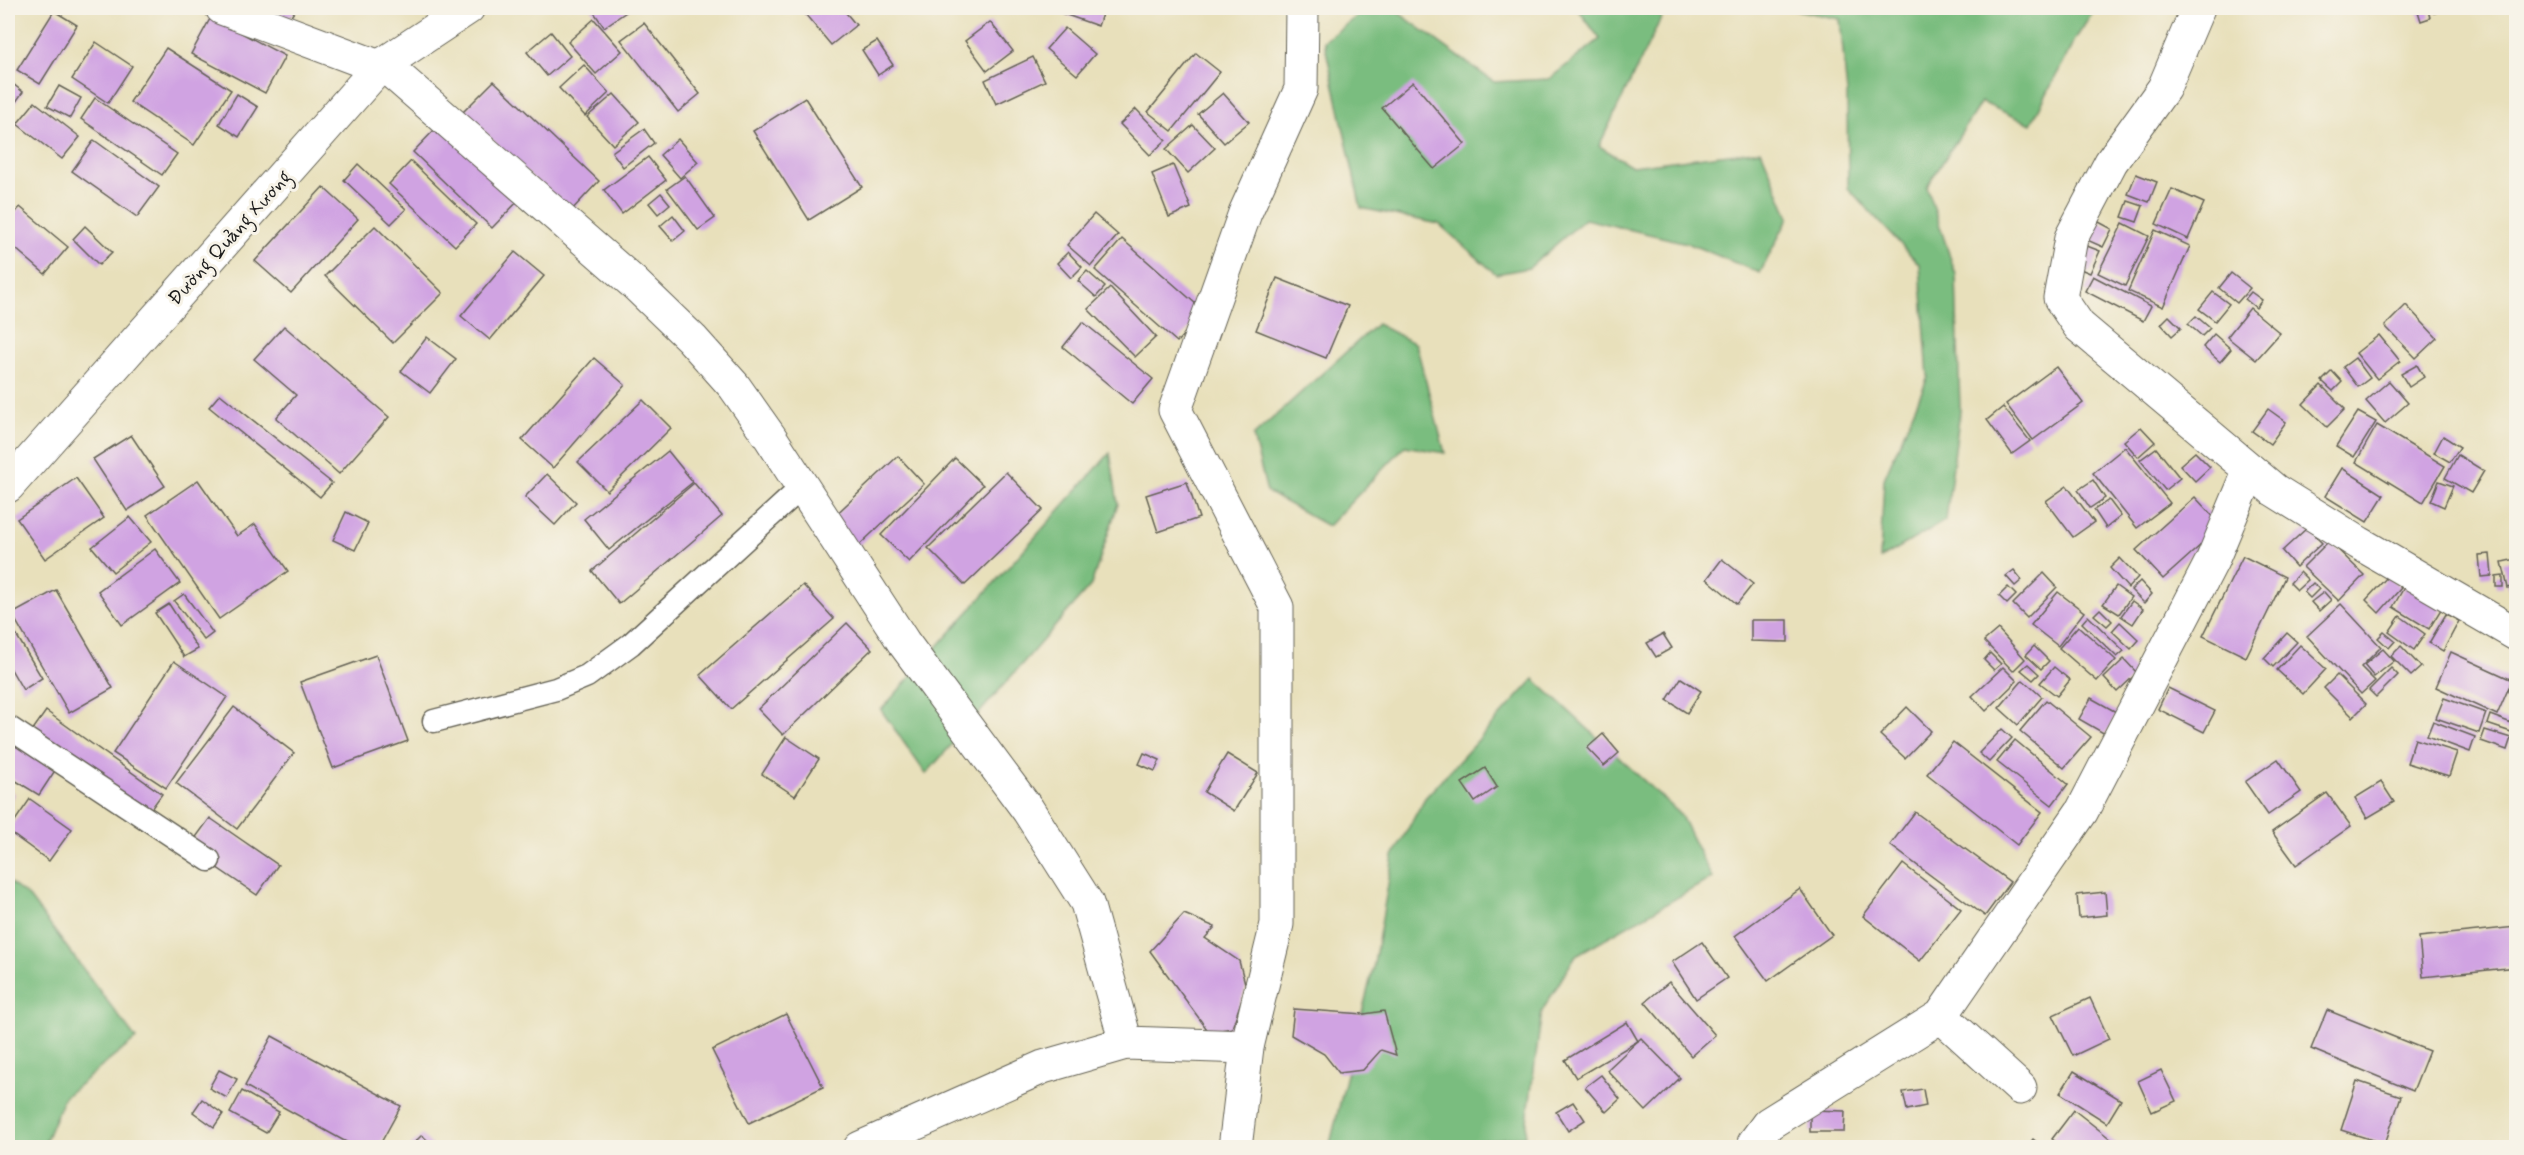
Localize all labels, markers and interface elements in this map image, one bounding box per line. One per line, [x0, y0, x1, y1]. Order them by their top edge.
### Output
street label: Đường Quảng Xương [162, 164, 300, 313]

